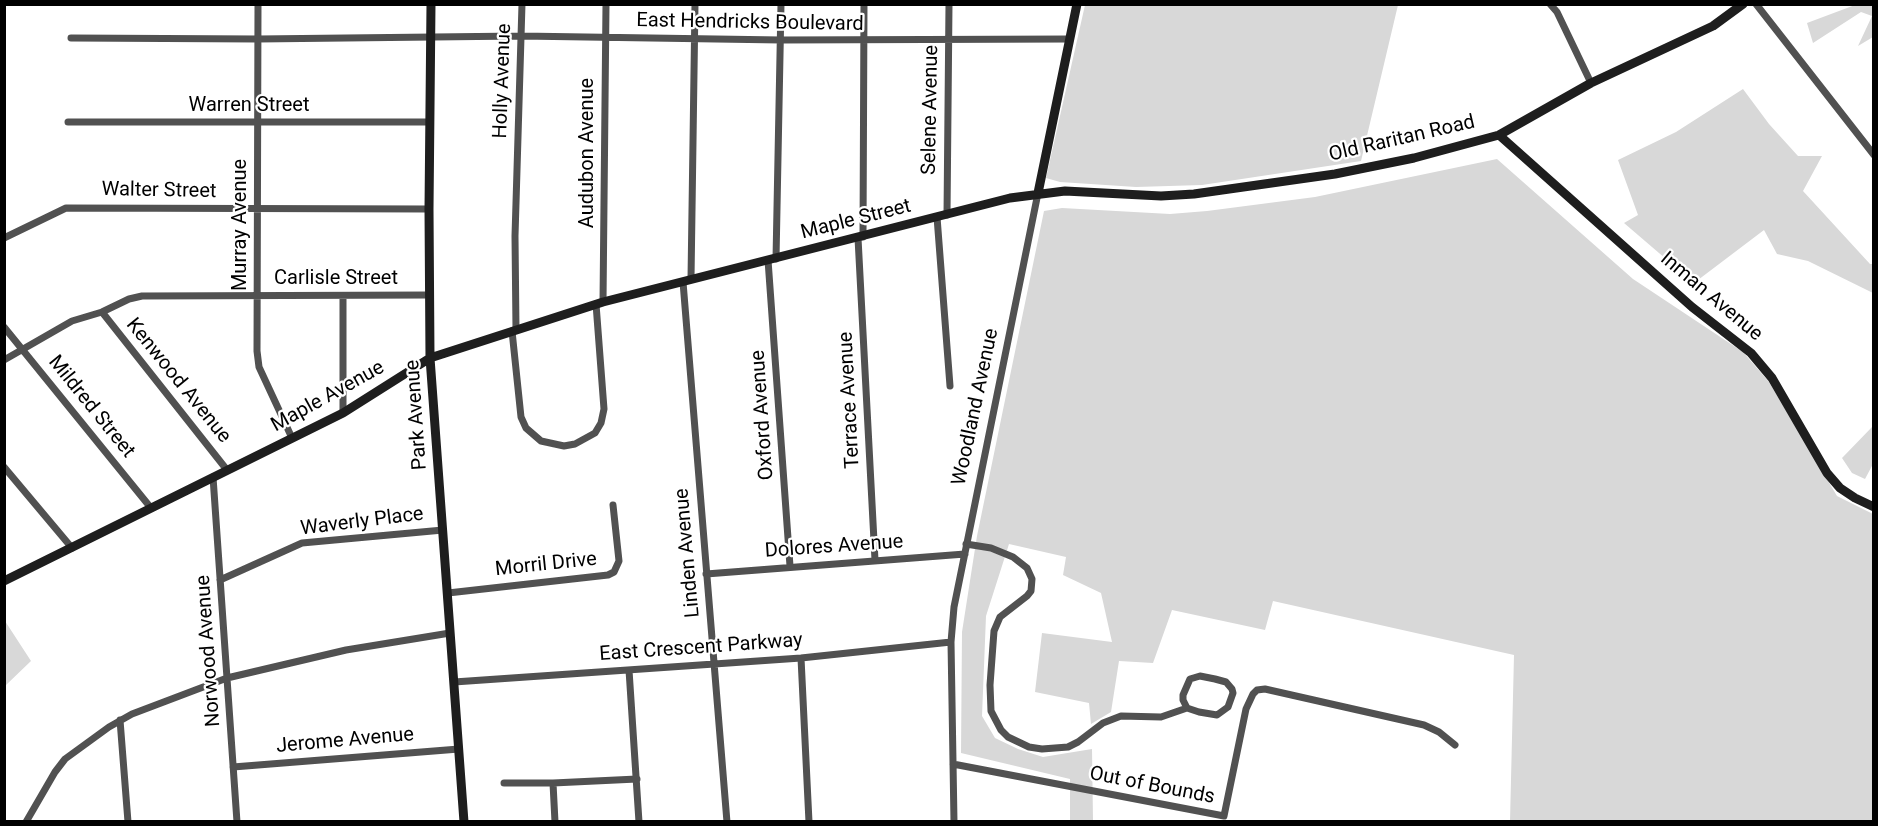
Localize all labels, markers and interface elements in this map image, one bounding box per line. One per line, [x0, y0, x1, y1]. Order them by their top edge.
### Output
street label: East Hendricks Boulevard [636, 9, 864, 37]
street label: Holly Avenue [489, 23, 517, 139]
street label: Selene Avenue [918, 45, 944, 175]
street label: Audubon Avenue [576, 78, 600, 228]
street label: Warren Street [188, 94, 310, 118]
street label: Old Raritan Road [1327, 111, 1477, 167]
street label: Murray Avenue [229, 159, 253, 291]
street label: Walter Street [101, 178, 217, 204]
street label: Maple Street [798, 195, 914, 245]
street label: Inman Avenue [1655, 247, 1767, 347]
street label: Carlisle Street [274, 267, 398, 291]
street label: Kenwood Avenue [120, 314, 236, 448]
street label: Woodland Avenue [948, 326, 1004, 488]
street label: Terrace Avenue [834, 331, 866, 469]
street label: Oxford Avenue [746, 349, 780, 481]
street label: Mildred Street [42, 351, 140, 463]
street label: Maple Avenue [267, 356, 389, 438]
street label: Park Avenue [401, 359, 433, 471]
street label: Linden Avenue [670, 487, 706, 619]
street label: Waverly Place [299, 503, 425, 541]
street label: Dolores Avenue [764, 530, 904, 564]
street label: Morril Drive [494, 548, 598, 582]
street label: Norwood Avenue [192, 574, 226, 728]
street label: East Crescent Parkway [599, 629, 803, 667]
street label: Jerome Avenue [275, 723, 415, 759]
street label: Out of Bounds [1087, 762, 1217, 810]

